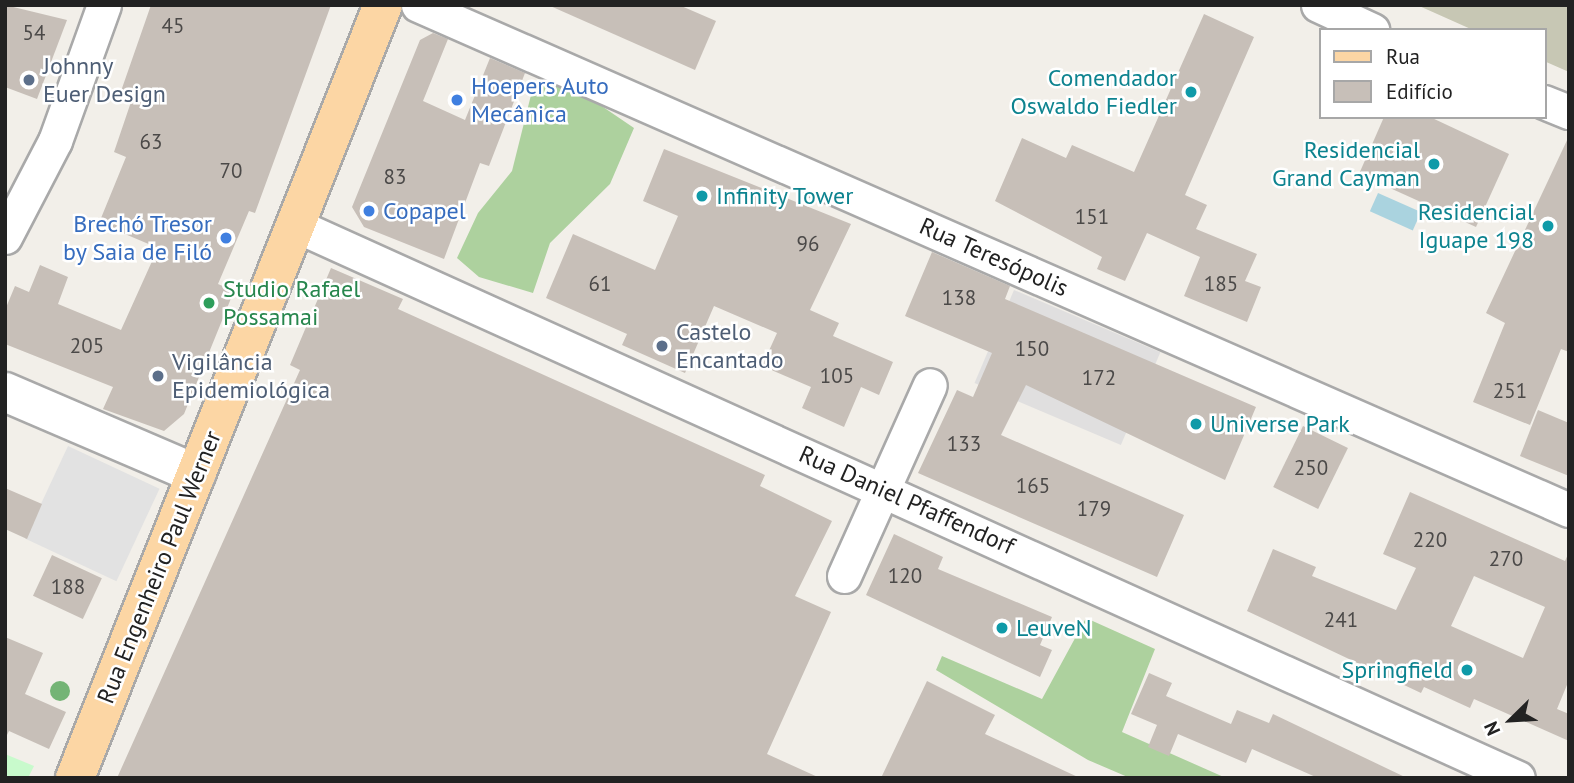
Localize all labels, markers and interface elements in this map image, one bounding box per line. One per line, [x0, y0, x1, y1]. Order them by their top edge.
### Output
house number: 45 [162, 13, 184, 39]
house number: 54 [23, 20, 45, 46]
legend [1318, 28, 1546, 119]
text: Rua [1386, 43, 1420, 70]
place label: Johnny Euer Design [43, 52, 166, 108]
place label: Comendador Oswaldo Fiedler [1010, 64, 1177, 120]
marker: Johnny Euer Design [21, 72, 37, 88]
place label: Hoepers Auto Mecânica [471, 72, 610, 128]
text: Edifício [1386, 78, 1453, 105]
marker: Comendador Oswaldo Fiedler [1183, 84, 1199, 100]
marker: Hoepers Auto Mecânica [449, 92, 465, 108]
house number: 63 [140, 129, 162, 155]
place label: Residencial Grand Cayman [1272, 136, 1420, 192]
marker: Residencial Grand Cayman [1426, 156, 1442, 172]
house number: 70 [220, 158, 242, 184]
house number: 83 [384, 164, 406, 190]
place label: Infinity Tower [716, 182, 855, 210]
marker: Infinity Tower [694, 188, 710, 204]
place label: Copapel [383, 197, 466, 225]
place label: Residencial Iguape 198 [1418, 198, 1534, 254]
marker: Copapel [361, 203, 377, 219]
house number: 151 [1075, 204, 1109, 230]
place label: Brechó Tresor by Saia de Filó [62, 210, 212, 266]
street label: Rua Teresópolis [915, 211, 1073, 303]
marker: Residencial Iguape 198 [1540, 218, 1556, 234]
marker: Brechó Tresor by Saia de Filó [218, 230, 234, 246]
house number: 96 [797, 231, 819, 257]
house number: 61 [589, 271, 611, 297]
house number: 185 [1204, 271, 1238, 297]
place label: Studio Rafael Possamai [223, 275, 360, 331]
house number: 138 [942, 285, 976, 311]
marker: Studio Rafael Possamai [201, 295, 217, 311]
place label: Castelo Encantado [676, 318, 784, 374]
house number: 205 [70, 333, 104, 359]
house number: 150 [1015, 336, 1049, 362]
marker: Castelo Encantado [654, 338, 670, 354]
place label: Vigilância Epidemiológica [172, 348, 330, 404]
house number: 105 [820, 363, 854, 389]
house number: 172 [1082, 365, 1116, 391]
marker: Vigilância Epidemiológica [150, 368, 166, 384]
house number: 251 [1493, 378, 1527, 404]
place label: Universe Park [1210, 410, 1350, 438]
marker: Universe Park [1188, 416, 1204, 432]
street label: Rua Engenheiro Paul Werner [91, 426, 227, 708]
house number: 133 [947, 431, 981, 457]
street label: Rua Daniel Pfaffendorf [795, 439, 1019, 561]
house number: 250 [1294, 455, 1328, 481]
house number: 165 [1016, 473, 1050, 499]
house number: 179 [1077, 496, 1111, 522]
house number: 220 [1413, 527, 1447, 553]
house number: 270 [1489, 546, 1523, 572]
house number: 120 [888, 563, 922, 589]
house number: 188 [51, 574, 85, 600]
house number: 241 [1324, 607, 1358, 633]
place label: LeuveN [1016, 614, 1092, 642]
marker: LeuveN [994, 620, 1010, 636]
place label: Springfield [1342, 656, 1453, 684]
marker: Springfield [1459, 662, 1475, 678]
north arrow [1476, 685, 1546, 755]
text: N [1478, 718, 1505, 739]

